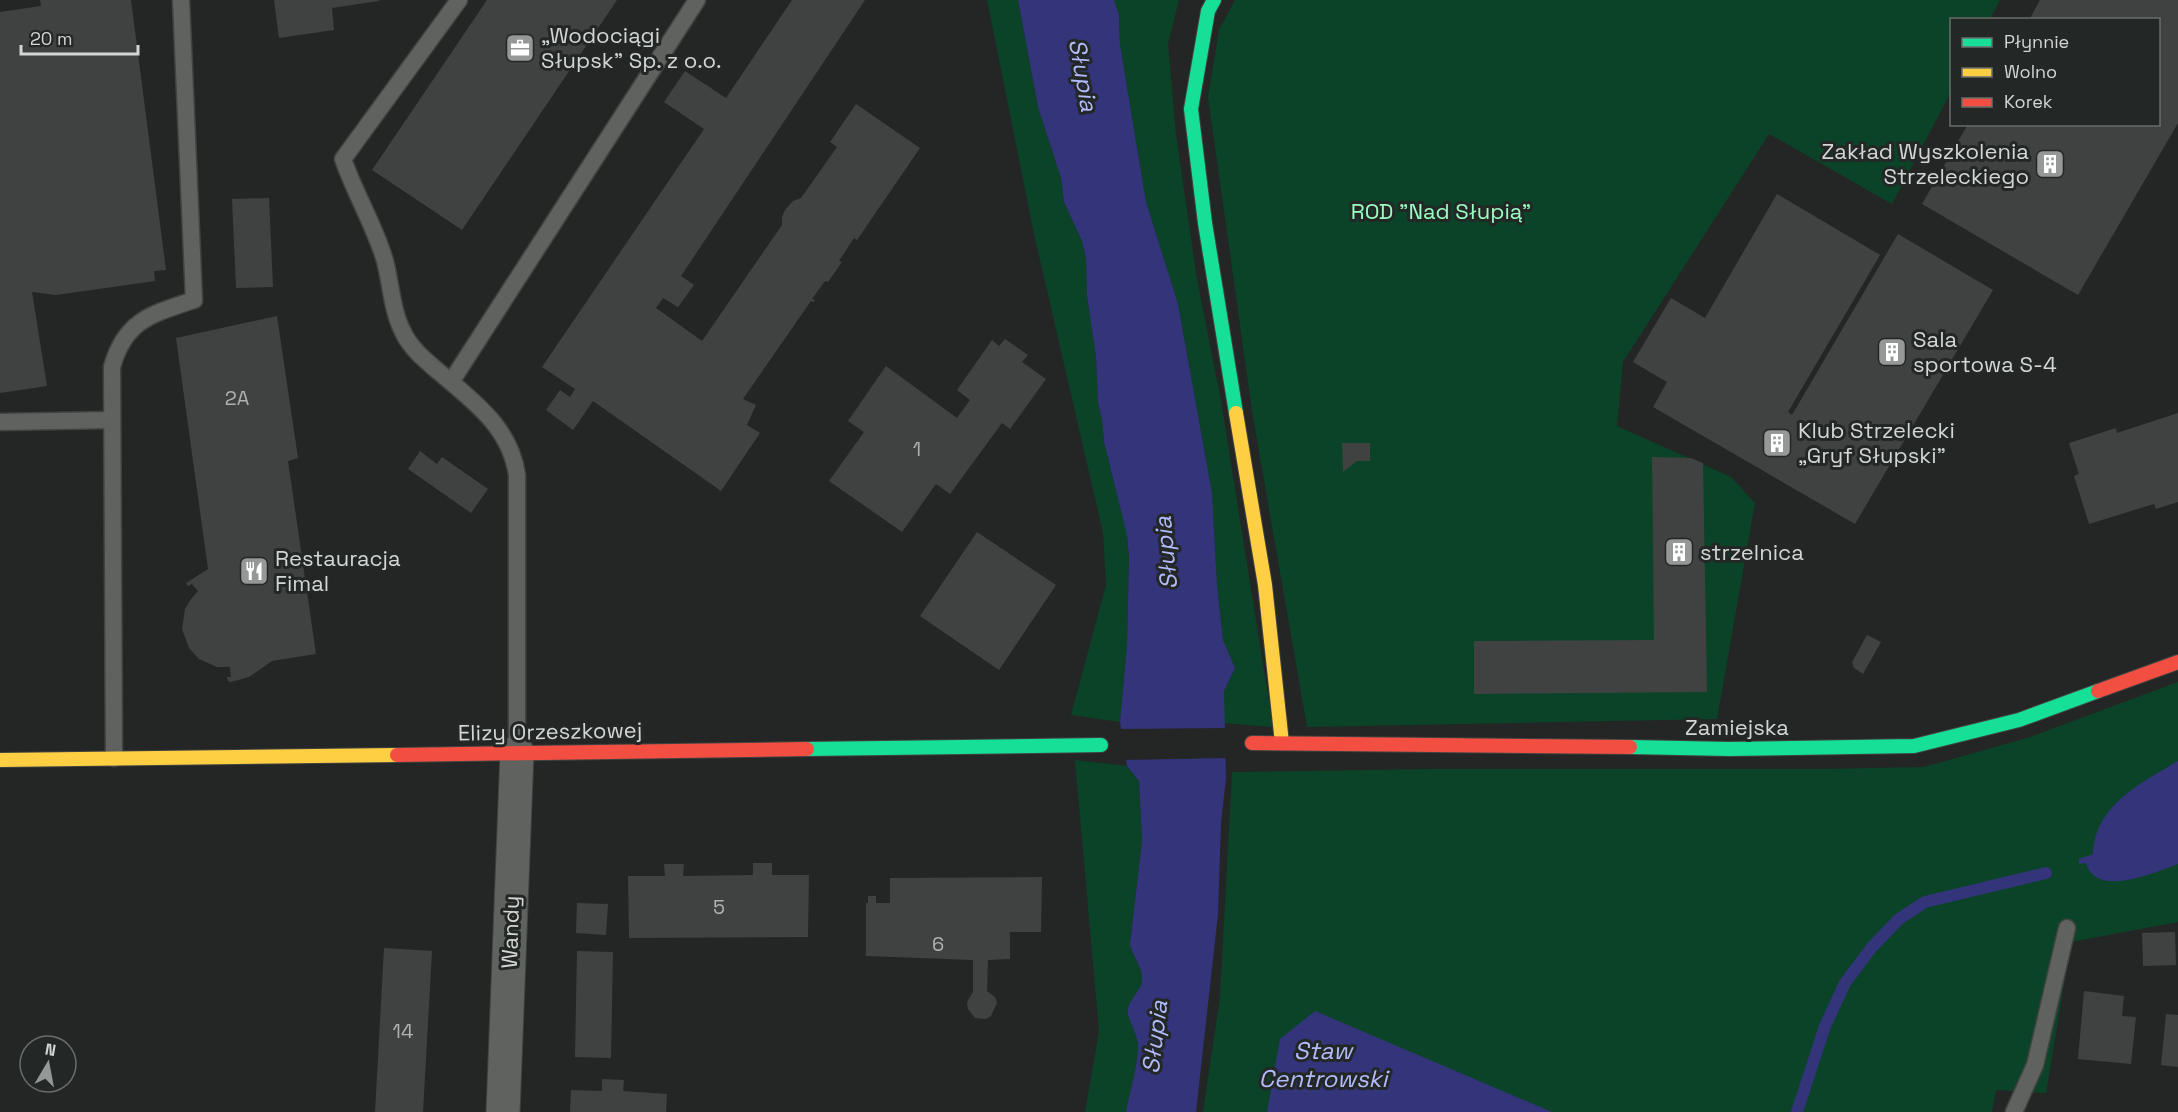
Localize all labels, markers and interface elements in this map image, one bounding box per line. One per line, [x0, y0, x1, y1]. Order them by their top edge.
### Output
scale bar [21, 18, 138, 56]
legend [1950, 18, 2160, 126]
place label: „Wodociągi Słupsk” Sp. z o.o. [541, 21, 722, 74]
text: 20 m [30, 27, 73, 50]
text: Płynnie [2004, 30, 2069, 53]
office icon: „Wodociągi Słupsk” Sp. z o.o. [504, 32, 536, 64]
water label: Słupia [1062, 36, 1105, 114]
text: Wolno [2004, 60, 2057, 83]
text: Korek [2004, 90, 2053, 113]
place label: Zakład Wyszkolenia Strzeleckiego [1822, 137, 2029, 190]
building icon: Zakład Wyszkolenia Strzeleckiego [2034, 148, 2066, 180]
park label: ROD "Nad Słupią" [1351, 197, 1531, 225]
place label: Sala sportowa S-4 [1913, 325, 2057, 378]
building icon: Sala sportowa S-4 [1876, 336, 1908, 368]
house number: 2A [225, 385, 250, 411]
place label: Klub Strzelecki „Gryf Słupski” [1798, 416, 1955, 469]
building icon: Klub Strzelecki „Gryf Słupski” [1761, 427, 1793, 459]
house number: 1 [913, 436, 921, 462]
water label: Słupia [1147, 515, 1184, 591]
building icon: strzelnica [1663, 536, 1695, 568]
place label: strzelnica [1700, 538, 1804, 566]
place label: Restauracja Fimal [275, 544, 401, 597]
restaurant icon: Restauracja Fimal [238, 555, 270, 587]
street label: Zamiejska [1685, 713, 1789, 741]
street label: Elizy Orzeszkowej [458, 715, 642, 747]
house number: 5 [713, 894, 725, 920]
street label: Wandy [495, 895, 525, 969]
house number: 6 [932, 931, 944, 957]
water label: Słupia [1135, 998, 1174, 1075]
house number: 14 [393, 1018, 413, 1044]
north arrow [18, 1034, 78, 1094]
water label: Staw Centrowski [1259, 1035, 1391, 1094]
text: N [43, 1038, 58, 1061]

